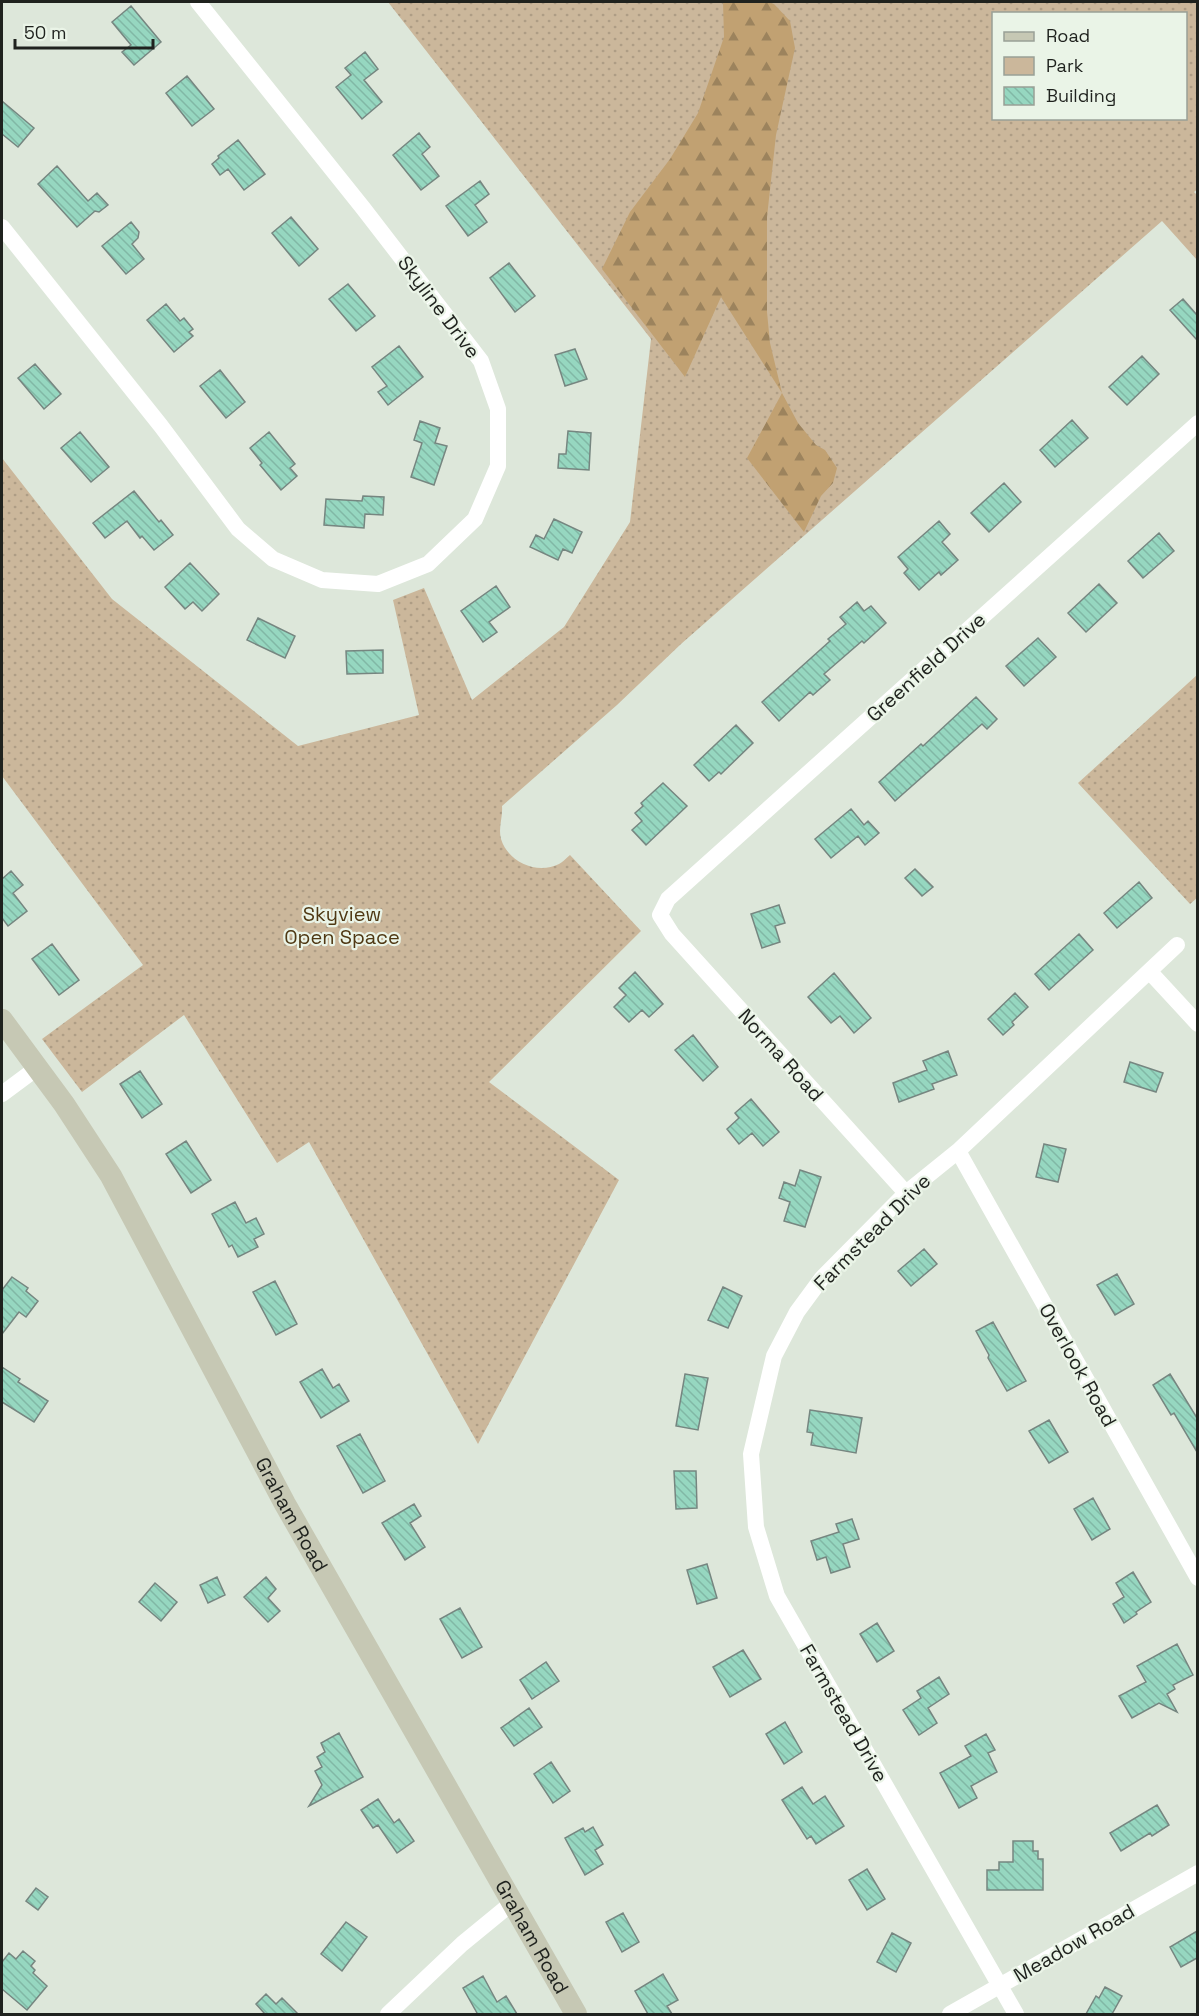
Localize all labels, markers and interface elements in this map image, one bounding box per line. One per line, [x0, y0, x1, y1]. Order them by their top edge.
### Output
scale bar [15, 12, 153, 50]
legend [992, 12, 1187, 120]
text: 50 m [24, 21, 66, 44]
text: Road [1046, 24, 1090, 47]
text: Park [1046, 54, 1084, 77]
text: Building [1046, 84, 1116, 107]
street label: Skyline Drive [392, 250, 486, 364]
street label: Greenfield Drive [861, 606, 991, 728]
park label: Skyview Open Space [284, 901, 400, 950]
street label: Norma Road [732, 1003, 830, 1107]
street label: Farmstead Drive [808, 1168, 936, 1296]
street label: Overlook Road [1033, 1298, 1123, 1432]
street label: Graham Road [249, 1453, 334, 1576]
street label: Farmstead Drive [794, 1639, 894, 1787]
street label: Graham Road [489, 1875, 575, 1998]
street label: Meadow Road [1009, 1898, 1139, 1988]

